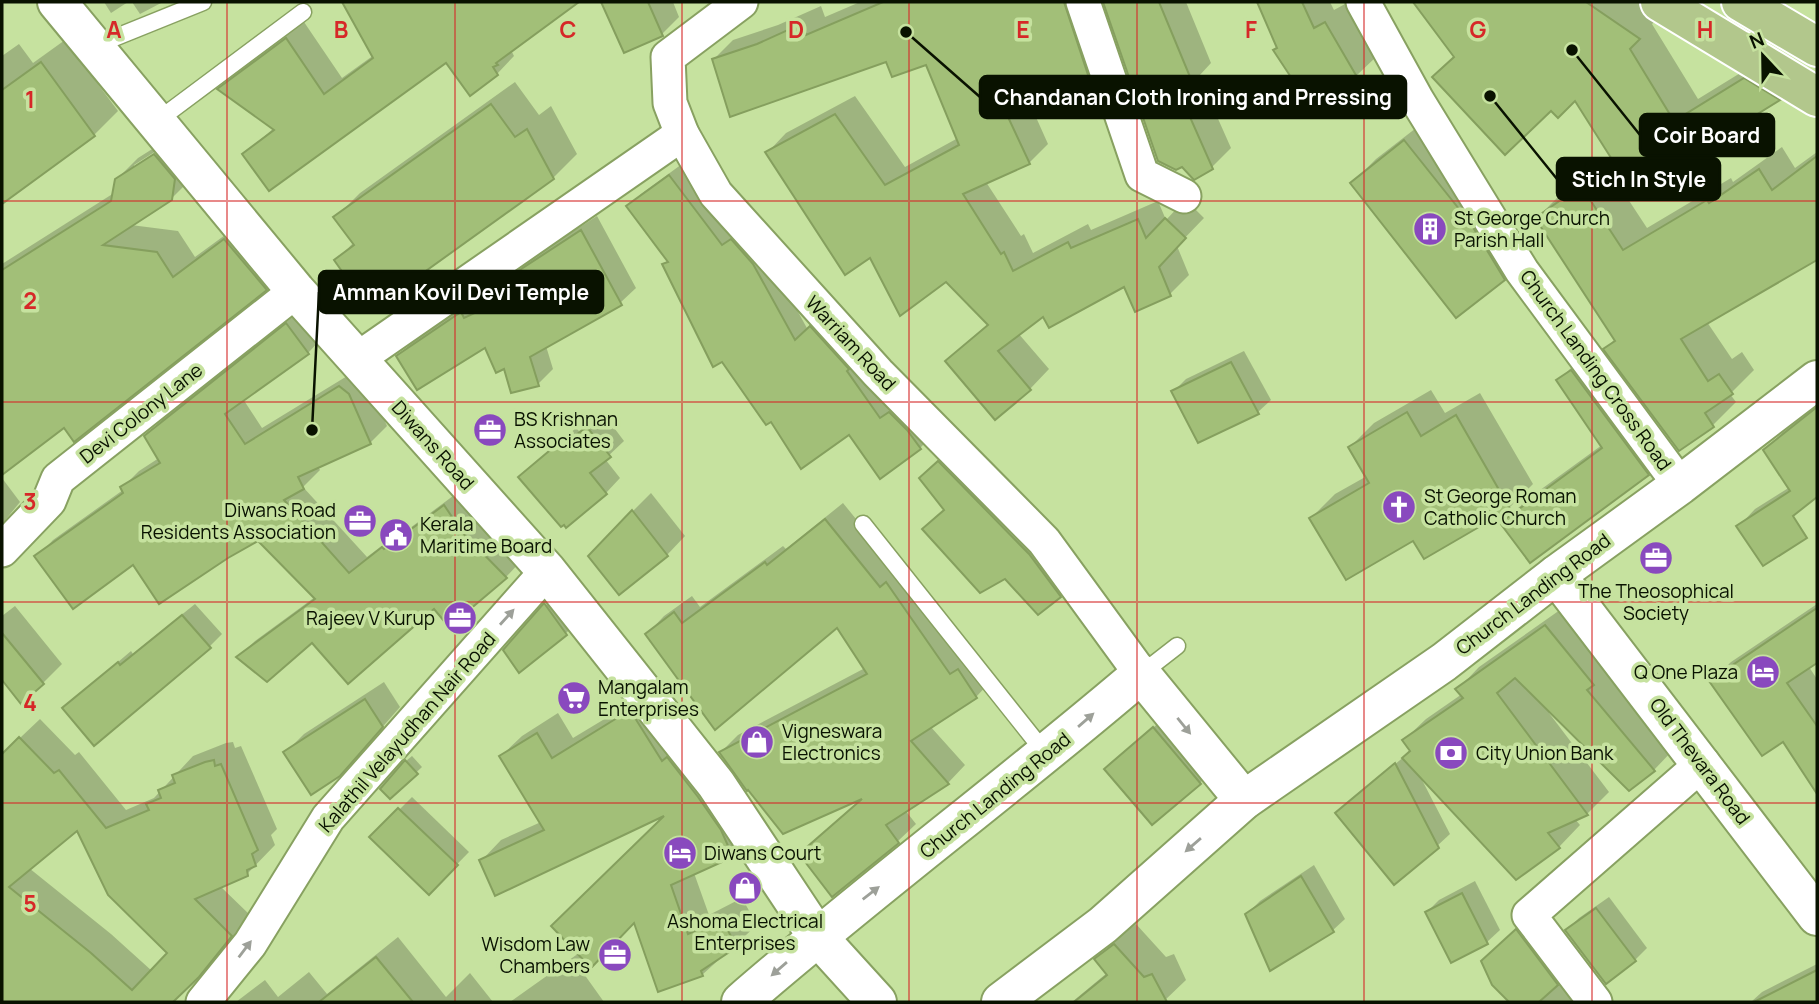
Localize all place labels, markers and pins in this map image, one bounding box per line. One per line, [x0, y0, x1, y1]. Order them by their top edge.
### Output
callout: Chandanan Cloth Ironing and Prressing [980, 76, 1406, 118]
callout: Coir Board [1640, 114, 1774, 156]
callout: Stich In Style [1557, 158, 1720, 200]
place label: St George Church Parish Hall [1454, 205, 1610, 253]
building icon: St George Church Parish Hall [1411, 210, 1449, 248]
callout: Amman Kovil Devi Temple [319, 271, 603, 313]
place label: BS Krishnan Associates [514, 406, 618, 454]
office icon: BS Krishnan Associates [471, 411, 509, 449]
place label: St George Roman Catholic Church [1424, 483, 1577, 531]
church icon: St George Roman Catholic Church [1380, 488, 1418, 526]
place label: Diwans Road Residents Association [141, 497, 336, 545]
office icon: Diwans Road Residents Association [341, 502, 379, 540]
place label: Kerala Maritime Board [420, 511, 552, 559]
public building icon: Kerala Maritime Board [377, 516, 415, 554]
office icon: The Theosophical Society [1637, 539, 1675, 577]
place label: The Theosophical Society [1578, 578, 1734, 626]
office icon: Rajeev V Kurup [441, 599, 479, 637]
place label: Rajeev V Kurup [306, 605, 435, 631]
hotel icon: Q One Plaza [1744, 653, 1782, 691]
place label: Q One Plaza [1634, 659, 1738, 685]
place label: Mangalam Enterprises [598, 674, 699, 722]
supermarket icon: Mangalam Enterprises [555, 679, 593, 717]
place label: Vigneswara Electronics [782, 718, 882, 766]
shop icon: Vigneswara Electronics [738, 723, 776, 761]
bank icon: City Union Bank [1432, 734, 1470, 772]
place label: City Union Bank [1476, 740, 1614, 766]
hotel icon: Diwans Court [661, 834, 699, 872]
place label: Diwans Court [704, 840, 821, 866]
shop icon: Ashoma Electrical Enterprises [726, 869, 764, 907]
place label: Ashoma Electrical Enterprises [667, 908, 823, 956]
place label: Wisdom Law Chambers [481, 931, 590, 979]
office icon: Wisdom Law Chambers [596, 936, 634, 974]

